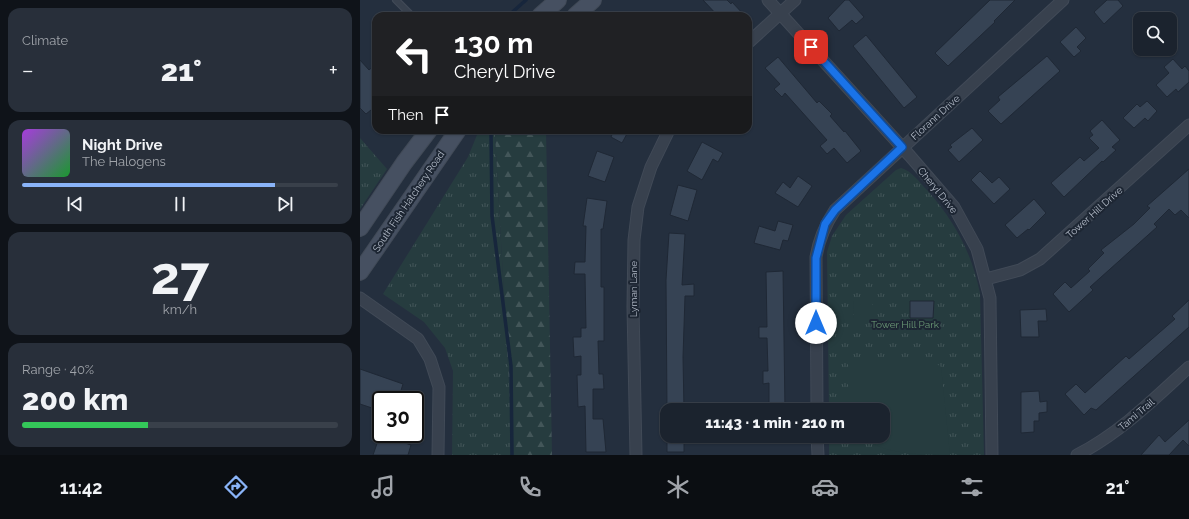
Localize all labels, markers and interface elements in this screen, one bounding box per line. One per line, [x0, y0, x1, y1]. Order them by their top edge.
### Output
map controls [1133, 12, 1177, 56]
button: search [1133, 12, 1177, 56]
text: 130 m [454, 27, 533, 60]
icon: left [388, 28, 440, 80]
pin [794, 30, 828, 64]
text: Climate [22, 33, 68, 48]
icon: arrive [800, 36, 822, 58]
text: 21° [161, 53, 202, 88]
text: − [22, 57, 34, 83]
text: + [329, 57, 338, 83]
text: Cheryl Drive [454, 61, 555, 82]
street label: Florann Drive [909, 93, 962, 142]
icon: arrive [431, 104, 453, 126]
text: Then [388, 106, 423, 124]
text: Night Drive [82, 136, 162, 154]
street label: South Fish Hatchery Road [370, 149, 446, 254]
text: The Halogens [82, 154, 166, 169]
street label: Cheryl Drive [916, 165, 960, 216]
street label: Tower Hill Drive [1064, 184, 1125, 240]
icon: previous [64, 193, 86, 215]
icon: pause [169, 193, 191, 215]
icon: next [274, 193, 296, 215]
text: 27 [151, 245, 209, 306]
street label: Lyman Lane [628, 261, 639, 317]
text: km/h [163, 302, 197, 317]
position arrow [795, 302, 837, 344]
park label: Tower Hill Park [871, 319, 940, 330]
text: Range · 40% [22, 362, 94, 377]
text: 200 km [22, 382, 128, 417]
speed limit sign: 30 [372, 391, 424, 443]
street label: Tami Trail [1116, 396, 1157, 432]
text: 11:43 · 1 min · 210 m [705, 414, 845, 432]
icon: directions [222, 473, 250, 501]
icon: music [369, 473, 397, 501]
icon: phone [516, 473, 544, 501]
icon: climate [664, 473, 692, 501]
icon: car [811, 473, 839, 501]
icon: filters [958, 473, 986, 501]
text: 11:42 [60, 477, 102, 498]
text: 21° [1106, 477, 1129, 498]

